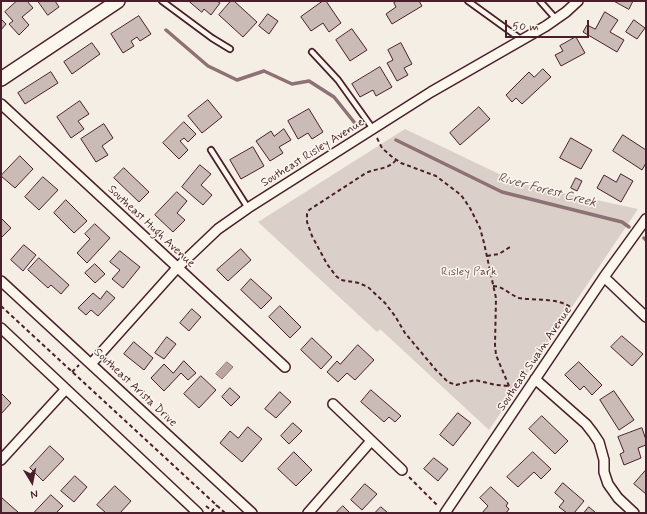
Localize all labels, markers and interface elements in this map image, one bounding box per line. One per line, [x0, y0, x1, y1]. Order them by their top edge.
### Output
scale bar [507, 12, 591, 38]
text: 50 m [512, 19, 539, 35]
street label: Southeast Risley Avenue [259, 115, 367, 191]
water label: River Forest Creek [496, 170, 598, 212]
street label: Southeast Hugh Avenue [104, 183, 198, 271]
park label: Risley Park [441, 265, 497, 279]
street label: Southeast Swain Avenue [495, 304, 575, 414]
street label: Southeast Arista Drive [90, 346, 180, 430]
north arrow [12, 462, 52, 502]
text: N [29, 486, 39, 501]

